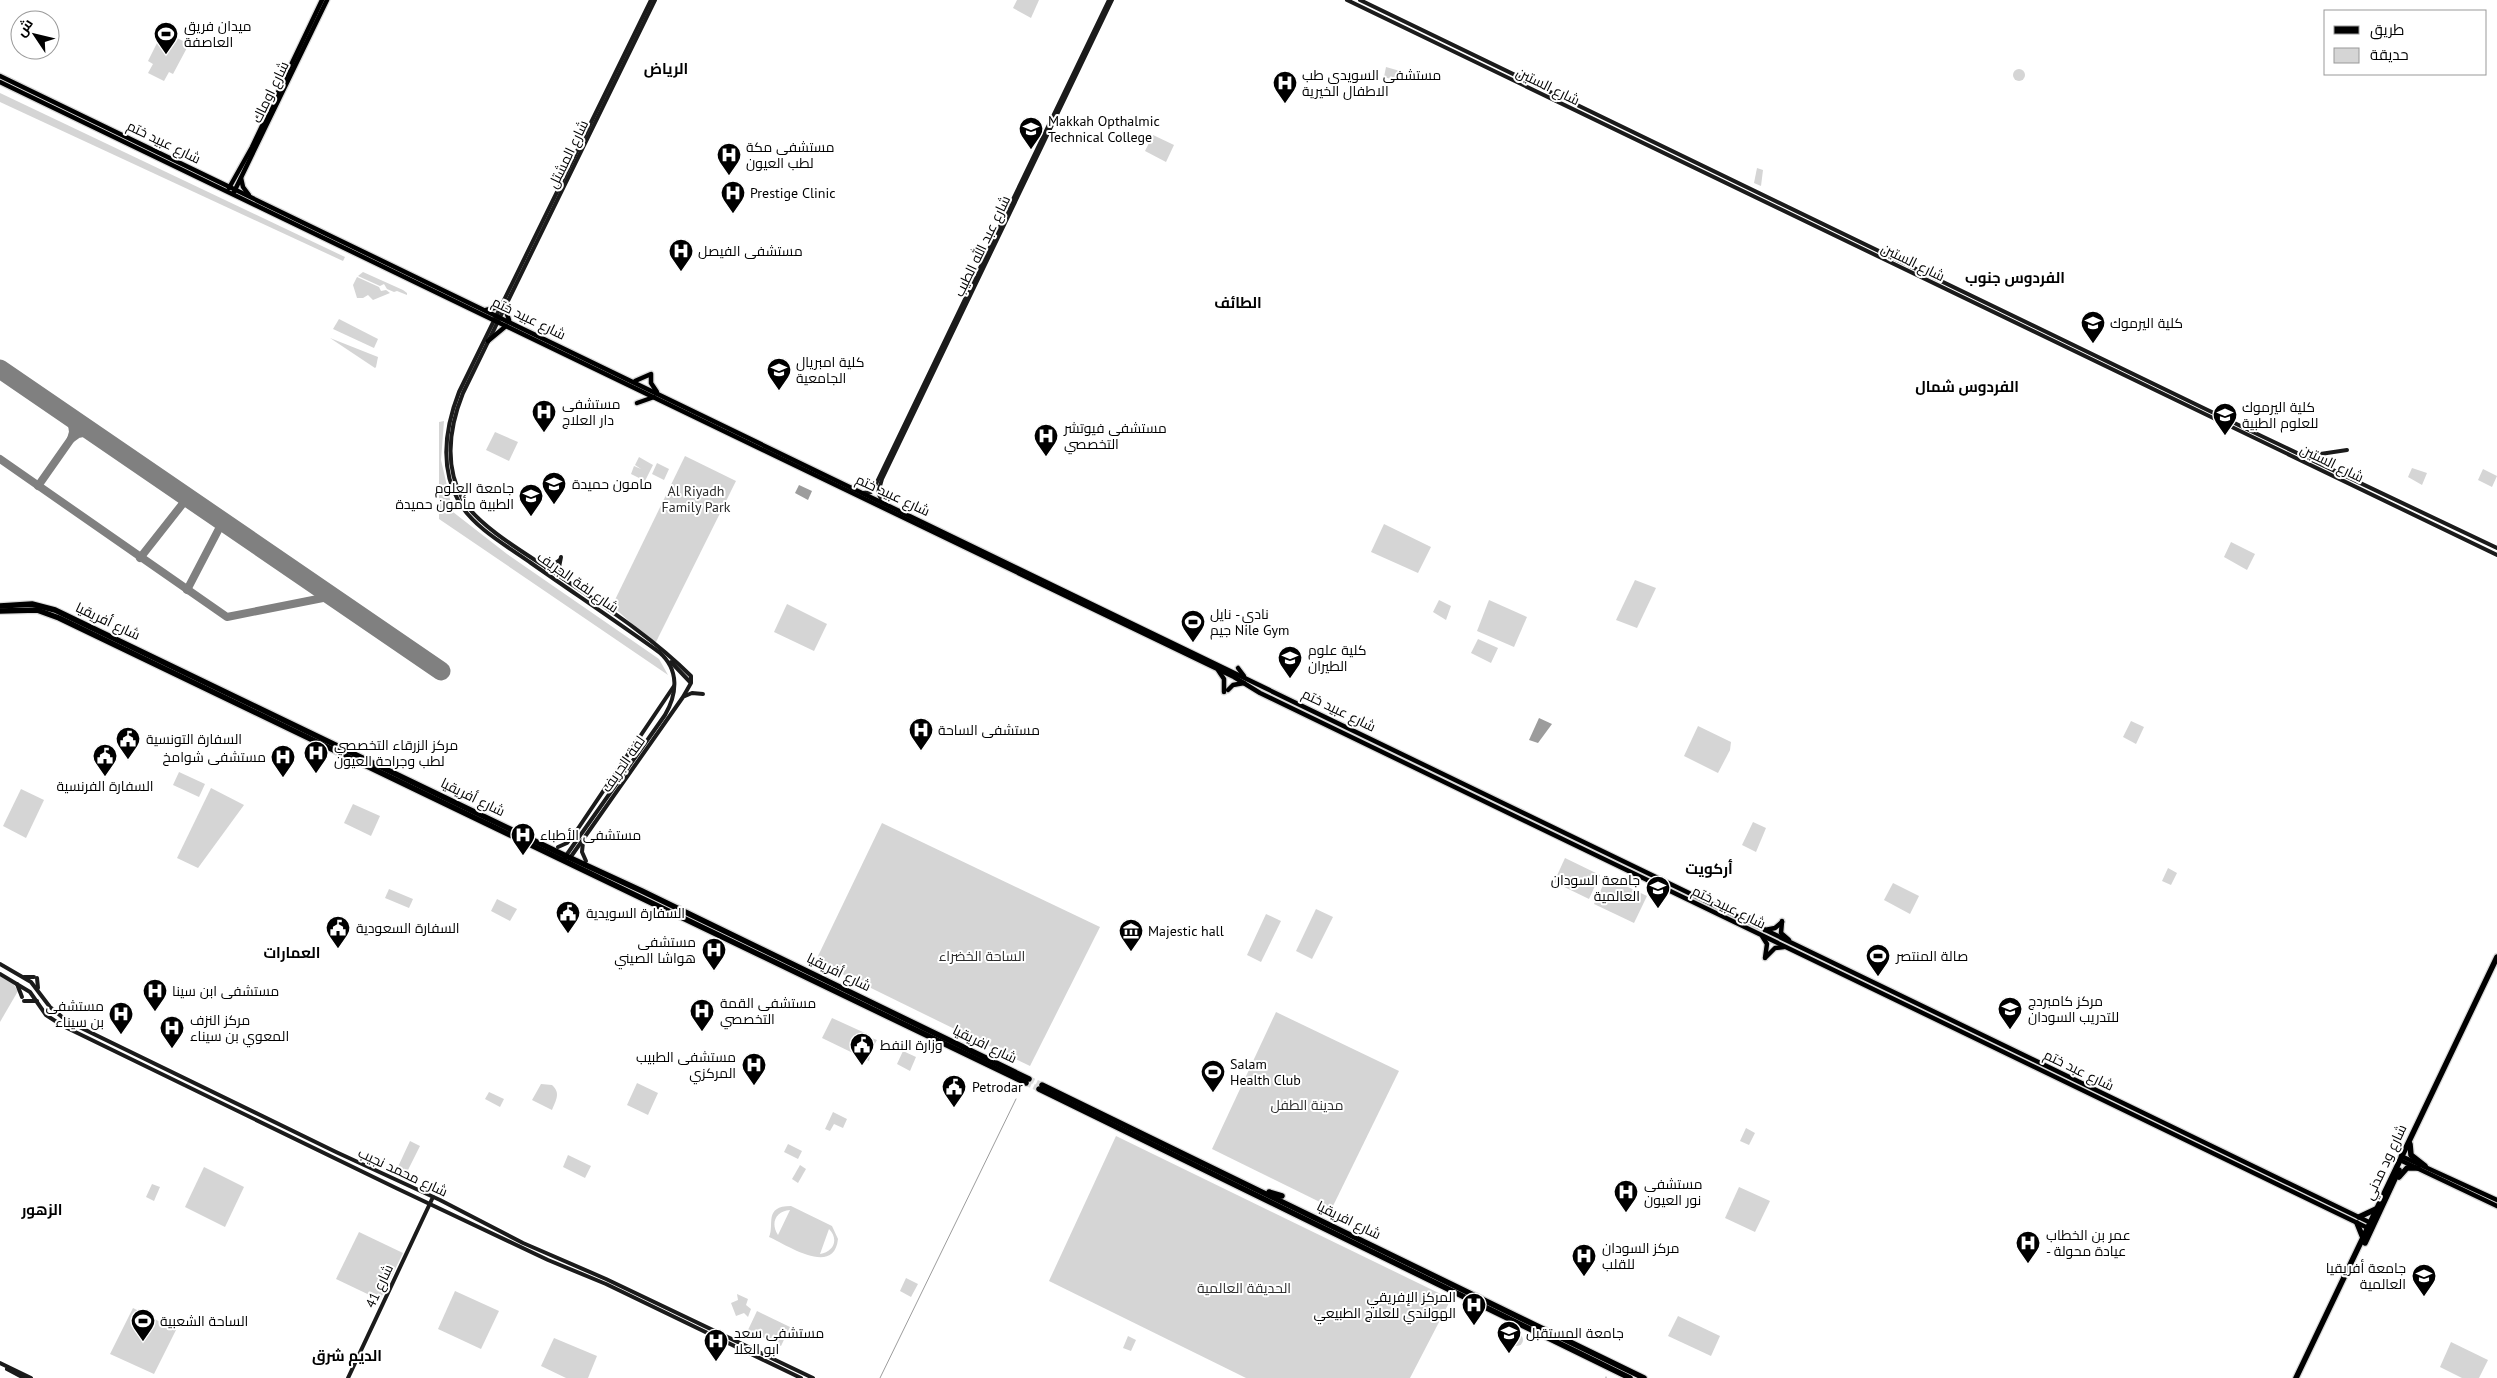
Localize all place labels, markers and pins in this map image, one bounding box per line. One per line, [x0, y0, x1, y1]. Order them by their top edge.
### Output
place label: ميدان فريق العاصفة [184, 17, 252, 51]
sports icon: ميدان فريق العاصفة [153, 21, 179, 55]
place label: مستشفى السويدي طب الاطفال الخيرية [1302, 66, 1441, 100]
hospital icon: مستشفى السويدي طب الاطفال الخيرية [1272, 70, 1298, 104]
place label: Makkah Opthalmic Technical College [1048, 112, 1160, 146]
school or university icon: Makkah Opthalmic Technical College [1018, 116, 1044, 150]
place label: مستشفى مكة لطب العيون [746, 138, 835, 172]
hospital icon: مستشفى مكة لطب العيون [716, 142, 742, 176]
hospital icon: Prestige Clinic [720, 180, 746, 214]
place label: Prestige Clinic [750, 184, 836, 202]
hospital icon: مستشفى الفيصل [668, 238, 694, 272]
place label: مستشفى الفيصل [698, 242, 803, 260]
school or university icon: كلية اليرموك [2080, 310, 2106, 344]
place label: كلية اليرموك [2110, 314, 2183, 332]
place label: كلية امبريال الجامعية [796, 353, 864, 387]
school or university icon: كلية امبريال الجامعية [766, 357, 792, 391]
place label: مستشفى دار العلاج [562, 395, 621, 429]
place label: كلية اليرموك للعلوم الطبية [2242, 398, 2318, 433]
hospital icon: مستشفى دار العلاج [531, 399, 557, 433]
school or university icon: كلية اليرموك للعلوم الطبية [2212, 402, 2238, 436]
place label: مستشفى فيوتشر التخصصي [1063, 419, 1167, 455]
hospital icon: مستشفى فيوتشر التخصصي [1033, 423, 1059, 457]
school or university icon: مامون حميدة [541, 471, 567, 505]
place label: مامون حميدة [572, 475, 652, 493]
place label: جامعة العلوم الطبية مأمون حميدة [396, 479, 514, 513]
school or university icon: جامعة العلوم الطبية مأمون حميدة [518, 483, 544, 517]
place label: نادي - نايل جيم Nile Gym [1210, 605, 1289, 640]
sports icon: نادي - نايل جيم Nile Gym [1180, 609, 1206, 643]
place label: كلية علوم الطيران [1308, 641, 1366, 675]
school or university icon: كلية علوم الطيران [1277, 645, 1303, 679]
hospital icon: مستشفى الساحة [908, 717, 934, 751]
place label: مستشفى الساحة [938, 721, 1040, 739]
public building icon: السفارة التونسية [115, 726, 141, 760]
place label: السفارة التونسية [146, 730, 242, 748]
place label: مركز الزرقاء التخصصي لطب وجراحة العيون [334, 736, 458, 770]
hospital icon: مركز الزرقاء التخصصي لطب وجراحة العيون [303, 740, 329, 774]
public building icon: السفارة الفرنسية [92, 743, 118, 777]
hospital icon: مستشفى شوامخ [270, 744, 296, 778]
place label: مستشفى شوامخ [163, 748, 266, 766]
place label: السفارة الفرنسية [56, 777, 154, 795]
hospital icon: مستشفی الأطباء [510, 822, 536, 856]
place label: مستشفی الأطباء [540, 826, 641, 844]
place label: جامعة السودان العالمية [1551, 871, 1640, 905]
school or university icon: جامعة السودان العالمية [1645, 875, 1671, 909]
public building icon: السفارة السويدية [555, 900, 581, 934]
place label: السفارة السويدية [586, 904, 685, 922]
public building icon: السفارة السعودية [325, 915, 351, 949]
museum icon: Majestic hall [1118, 918, 1144, 952]
place label: السفارة السعودية [356, 919, 460, 937]
place label: Majestic hall [1148, 922, 1224, 940]
place label: مستشفى هواشا الصيني [614, 933, 696, 970]
hospital icon: مستشفى هواشا الصيني [701, 937, 727, 971]
sports icon: صالة المنتصر [1865, 943, 1891, 977]
place label: صالة المنتصر [1895, 947, 1968, 965]
hospital icon: مستشفى ابن سينا [142, 978, 168, 1012]
place label: مستشفى ابن سينا [172, 982, 279, 1000]
place label: مركز كامبردج للتدريب السودان [2028, 992, 2119, 1026]
place label: مستشفى القمة التخصصي [720, 994, 816, 1030]
school or university icon: مركز كامبردج للتدريب السودان [1997, 996, 2023, 1030]
place label: مستشفى بن سيناء [45, 997, 104, 1031]
hospital icon: مستشفى القمة التخصصي [689, 998, 715, 1032]
hospital icon: مستشفى بن سيناء [108, 1001, 134, 1035]
place label: مركز النزف المعوي بن سيناء [190, 1011, 289, 1048]
hospital icon: مركز النزف المعوي بن سيناء [159, 1015, 185, 1049]
public building icon: وزارة النفط [849, 1032, 875, 1066]
place label: وزارة النفط [880, 1036, 943, 1054]
place label: مستشفى الطبيب المركزي [636, 1048, 736, 1085]
hospital icon: مستشفى الطبيب المركزي [741, 1052, 767, 1086]
place label: Salam Health Club [1230, 1055, 1301, 1089]
sports icon: Salam Health Club [1200, 1059, 1226, 1093]
public building icon: Petrodar [941, 1074, 967, 1108]
place label: Petrodar [972, 1078, 1023, 1096]
place label: مستشفى نور العيون [1644, 1175, 1703, 1209]
hospital icon: مستشفى نور العيون [1613, 1179, 1639, 1213]
place label: عمر بن الخطاب - عيادة محولة [2046, 1226, 2131, 1260]
hospital icon: عمر بن الخطاب - عيادة محولة [2015, 1230, 2041, 1264]
place label: مركز السودان للقلب [1602, 1239, 1679, 1273]
hospital icon: مركز السودان للقلب [1571, 1243, 1597, 1277]
place label: جامعة أفريقيا العالمية [2326, 1259, 2406, 1293]
school or university icon: جامعة أفريقيا العالمية [2411, 1263, 2437, 1297]
place label: المركز الإفريقي الهولندي للعلاج الطبيعي [1313, 1288, 1456, 1325]
hospital icon: المركز الإفريقي الهولندي للعلاج الطبيعي [1461, 1292, 1487, 1326]
sports icon: الساحة الشعبية [130, 1308, 156, 1342]
place label: الساحة الشعبية [160, 1312, 248, 1330]
school or university icon: جامعة المستقبل [1496, 1320, 1522, 1354]
place label: مستشفى سعد ابو العلا [734, 1324, 824, 1358]
place label: جامعة المستقبل [1526, 1324, 1624, 1342]
hospital icon: مستشفى سعد ابو العلا [703, 1328, 729, 1362]

